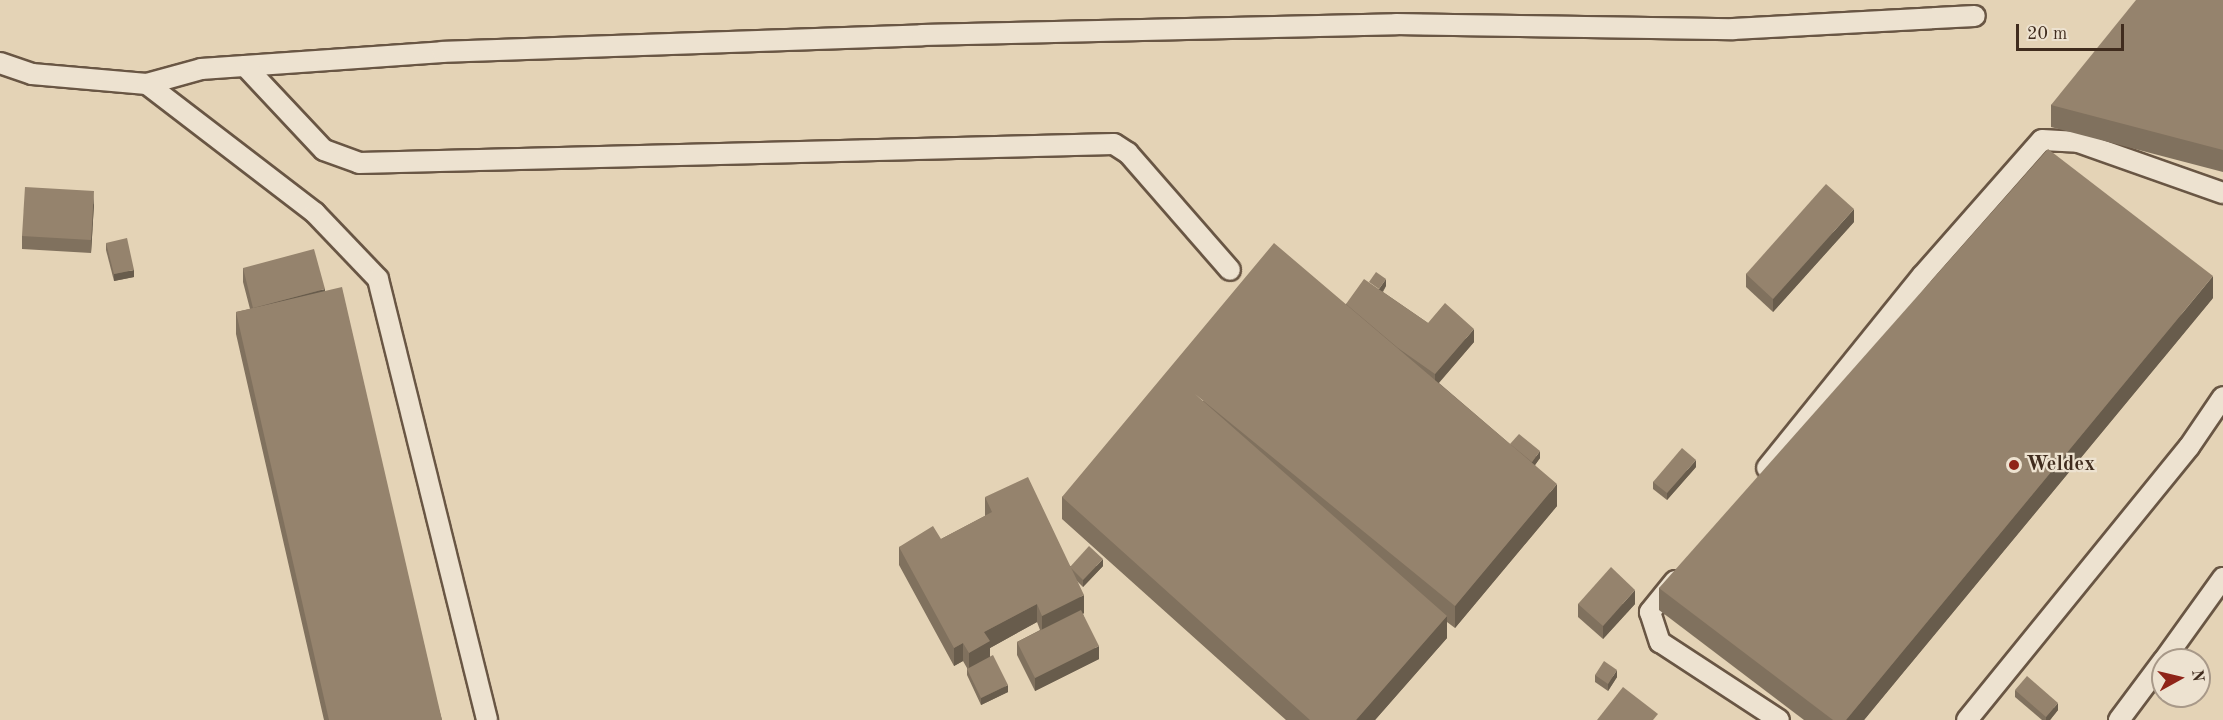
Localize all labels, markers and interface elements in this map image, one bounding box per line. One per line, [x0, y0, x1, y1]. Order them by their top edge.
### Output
scale bar [2019, 12, 2127, 50]
text: 20 m [2027, 25, 2067, 43]
place label: Weldex [2026, 452, 2095, 478]
marker: Weldex [2007, 458, 2021, 472]
north arrow [2151, 648, 2211, 708]
text: N [2188, 669, 2206, 683]

